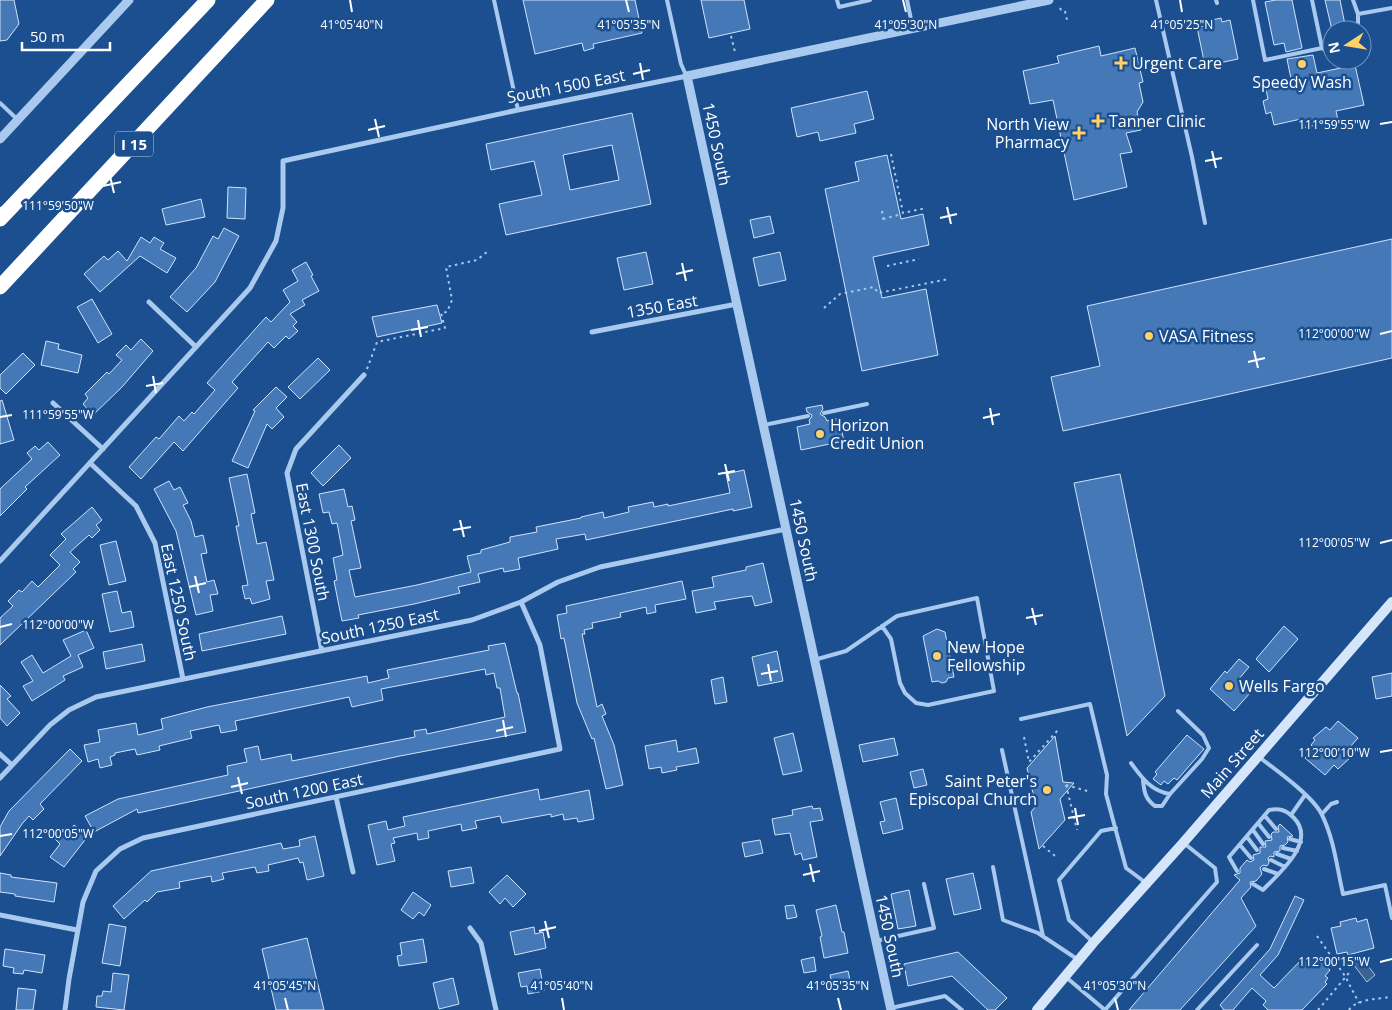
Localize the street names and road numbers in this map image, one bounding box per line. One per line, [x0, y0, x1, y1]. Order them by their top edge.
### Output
street label: South 1500 East [505, 64, 627, 108]
street label: 1450 South [697, 100, 737, 188]
road number: I 15 [115, 132, 153, 156]
street label: 1350 East [625, 289, 700, 323]
street label: East 1300 South [291, 481, 335, 603]
street label: 1450 South [784, 496, 824, 584]
street label: East 1250 South [156, 541, 202, 663]
street label: South 1250 East [319, 603, 441, 649]
street label: Main Street [1195, 723, 1269, 803]
street label: South 1200 East [243, 768, 365, 814]
street label: 1450 South [870, 892, 910, 980]

